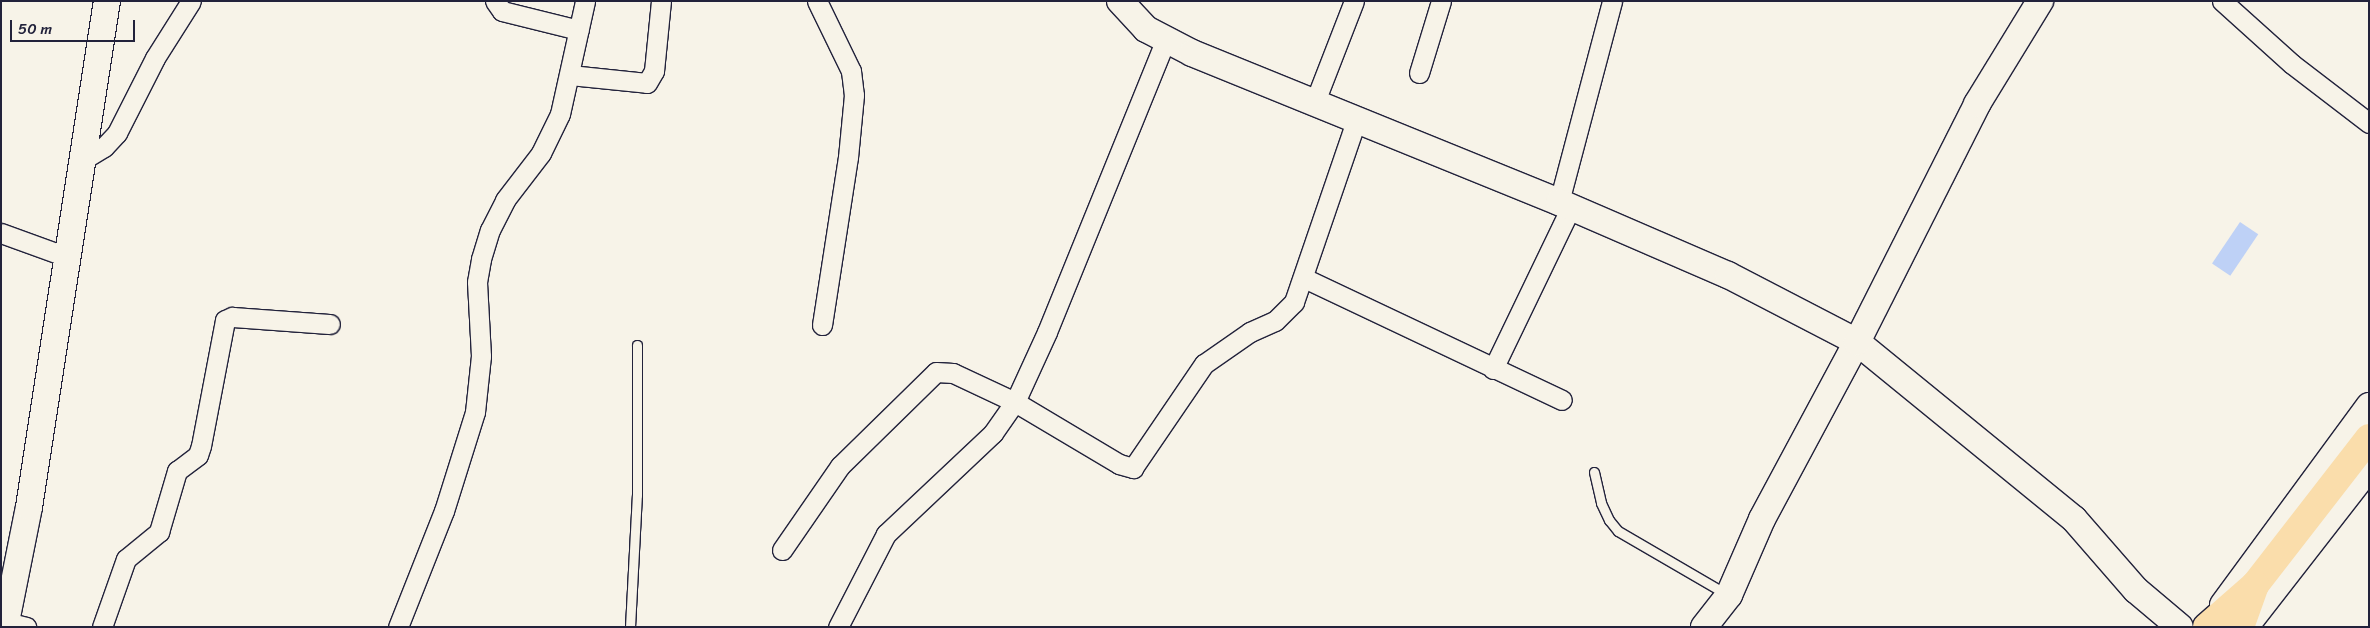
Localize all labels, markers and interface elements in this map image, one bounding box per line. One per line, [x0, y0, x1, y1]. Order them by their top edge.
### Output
scale bar [12, 10, 138, 42]
text: 50 m [18, 16, 52, 42]

